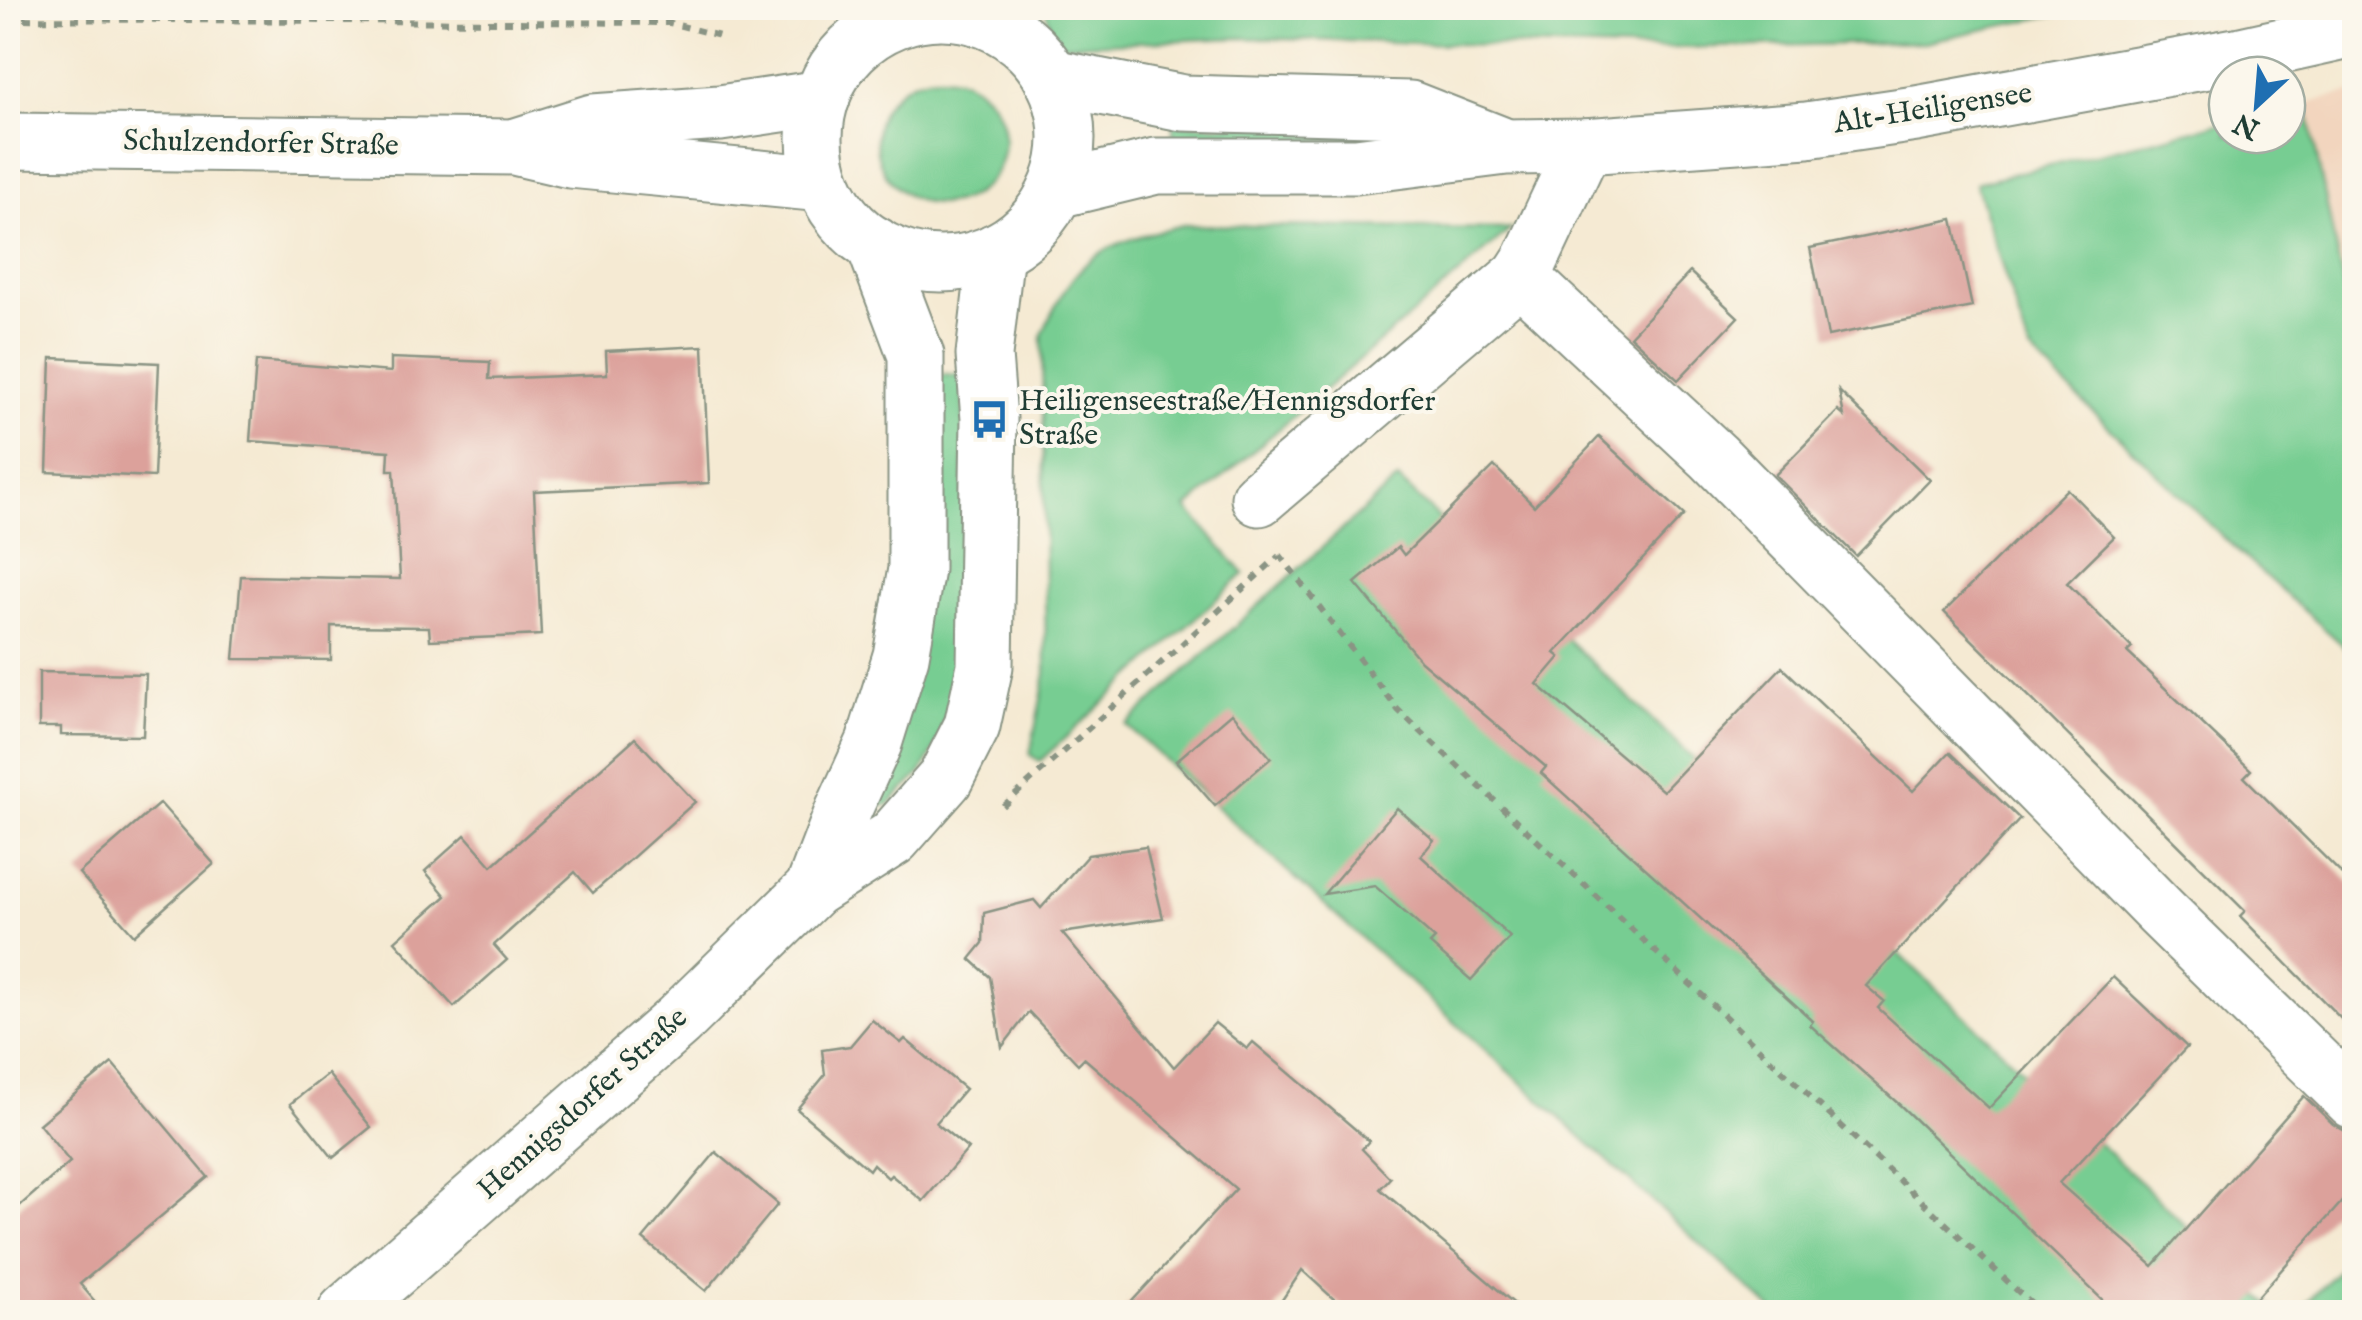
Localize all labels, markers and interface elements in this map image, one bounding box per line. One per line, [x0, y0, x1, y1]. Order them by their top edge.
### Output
north arrow [2207, 55, 2307, 155]
street label: Alt-Heiligensee [1830, 75, 2035, 144]
text: N [2229, 104, 2267, 147]
street label: Schulzendorfer Straße [123, 123, 399, 165]
place label: Heiligenseestraße/Hennigsdorfer Straße [1019, 383, 1435, 455]
bus stop icon: Heiligenseestraße/Hennigsdorfer Straße [968, 398, 1010, 440]
street label: Hennigsdorfer Straße [470, 1000, 696, 1208]

